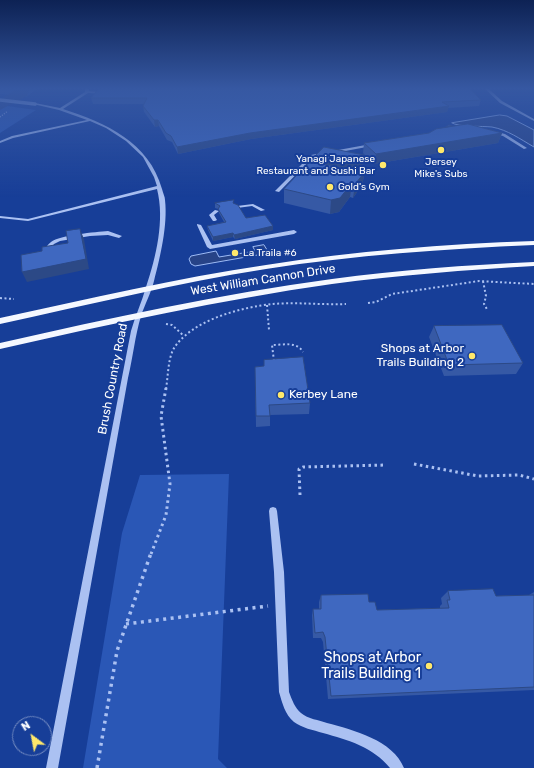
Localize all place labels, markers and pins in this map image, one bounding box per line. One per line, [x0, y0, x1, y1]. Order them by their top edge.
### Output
marker: Jersey Mike's Subs [436, 145, 446, 155]
place label: Yanagi Japanese Restaurant and Sushi Bar [257, 153, 375, 176]
place label: Jersey Mike's Subs [414, 156, 468, 180]
marker: Yanagi Japanese Restaurant and Sushi Bar [378, 160, 388, 170]
place label: Gold's Gym [338, 181, 390, 193]
marker: Gold's Gym [325, 182, 335, 192]
place label: La Traila #6 [243, 247, 297, 259]
marker: La Traila #6 [230, 248, 240, 258]
place label: Shops at Arbor Trails Building 2 [377, 342, 464, 370]
marker: Shops at Arbor Trails Building 2 [467, 351, 477, 361]
place label: Kerbey Lane [289, 388, 358, 402]
marker: Kerbey Lane [276, 390, 286, 400]
place label: Shops at Arbor Trails Building 1 [321, 650, 421, 682]
marker: Shops at Arbor Trails Building 1 [424, 661, 434, 671]

